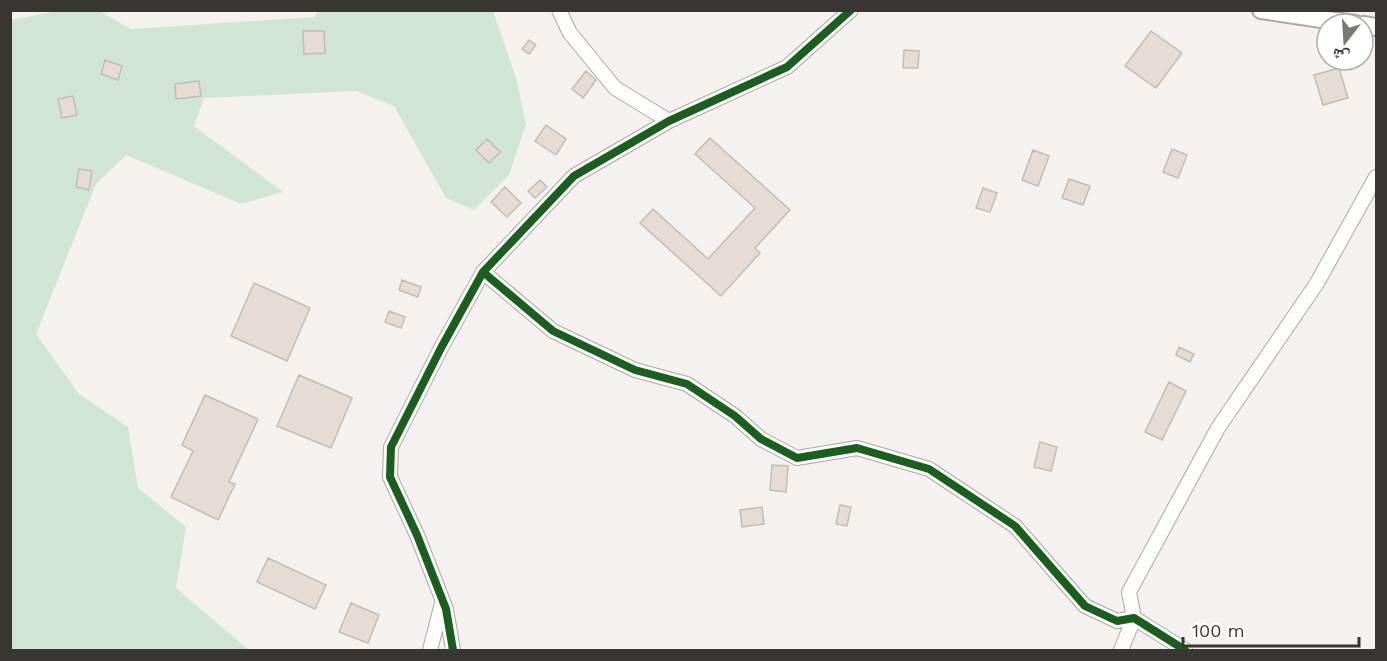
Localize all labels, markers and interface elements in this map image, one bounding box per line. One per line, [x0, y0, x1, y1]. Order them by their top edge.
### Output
north arrow [1315, 12, 1375, 72]
text: ش [1330, 44, 1352, 67]
scale bar [1183, 610, 1358, 648]
text: 100 m [1192, 620, 1245, 641]

